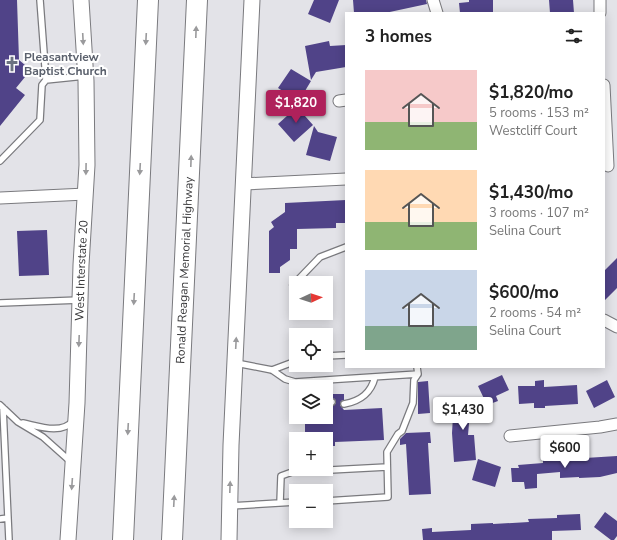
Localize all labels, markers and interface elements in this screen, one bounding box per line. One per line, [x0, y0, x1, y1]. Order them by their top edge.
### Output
one-way arrow [193, 25, 199, 38]
text: 3 homes [365, 25, 432, 48]
icon: filters [563, 25, 585, 47]
one-way arrow [80, 33, 87, 45]
one-way arrow [143, 33, 149, 46]
place label: Pleasantview Baptist Church [24, 49, 107, 79]
church icon: Pleasantview Baptist Church [3, 55, 21, 73]
text: $1,820/mo [489, 81, 573, 104]
icon: home [397, 86, 445, 134]
pin: $1,820 [263, 90, 329, 124]
text: $1,820 [275, 94, 317, 112]
text: 5 rooms · 153 m² [489, 104, 589, 122]
text: Westcliff Court [489, 122, 577, 140]
one-way arrow [187, 155, 194, 167]
one-way arrow [83, 163, 90, 175]
one-way arrow [137, 163, 143, 176]
street label: Ronald Reagan Memorial Highway [172, 176, 197, 364]
text: $1,430/mo [489, 181, 573, 204]
icon: home [397, 186, 445, 234]
text: 3 rooms · 107 m² [489, 204, 589, 222]
street label: West Interstate 20 [71, 219, 92, 321]
text: Selina Court [489, 222, 561, 240]
north arrow [289, 276, 333, 320]
map controls [289, 276, 333, 528]
text: $600/mo [489, 281, 559, 304]
icon: home [397, 286, 445, 334]
one-way arrow [130, 293, 137, 305]
text: 2 rooms · 54 m² [489, 304, 581, 322]
text: Selina Court [489, 322, 561, 340]
button: locate [289, 328, 333, 372]
one-way arrow [76, 335, 82, 348]
one-way arrow [233, 337, 240, 349]
button: layers [289, 380, 333, 424]
pin: $1,430 [430, 397, 496, 431]
text: $1,430 [442, 401, 484, 419]
one-way arrow [125, 423, 131, 436]
button: + [289, 432, 333, 476]
pin: $600 [541, 435, 589, 469]
text: $600 [549, 439, 581, 457]
one-way arrow [68, 478, 75, 490]
one-way arrow [227, 480, 233, 493]
button: − [289, 484, 333, 528]
one-way arrow [171, 495, 178, 507]

